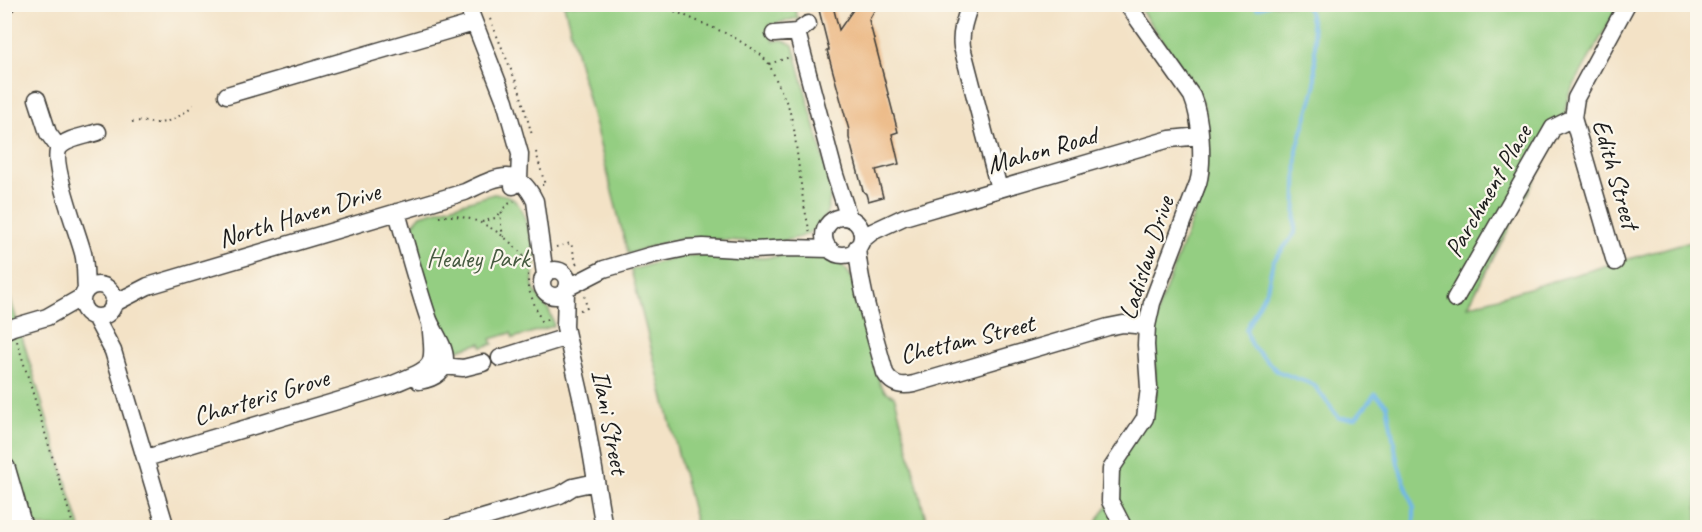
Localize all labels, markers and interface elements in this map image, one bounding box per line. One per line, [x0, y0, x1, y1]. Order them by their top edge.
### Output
street label: Edith Street [1585, 116, 1648, 236]
street label: Parchment Place [1437, 117, 1540, 263]
street label: Mahon Road [983, 118, 1105, 181]
street label: North Haven Drive [214, 174, 385, 255]
street label: Ladislaw Drive [1111, 191, 1182, 324]
park label: Healey Park [427, 242, 532, 275]
street label: Chettam Street [896, 306, 1040, 372]
street label: Charteris Grove [189, 360, 334, 433]
street label: Ilani Street [584, 367, 637, 479]

